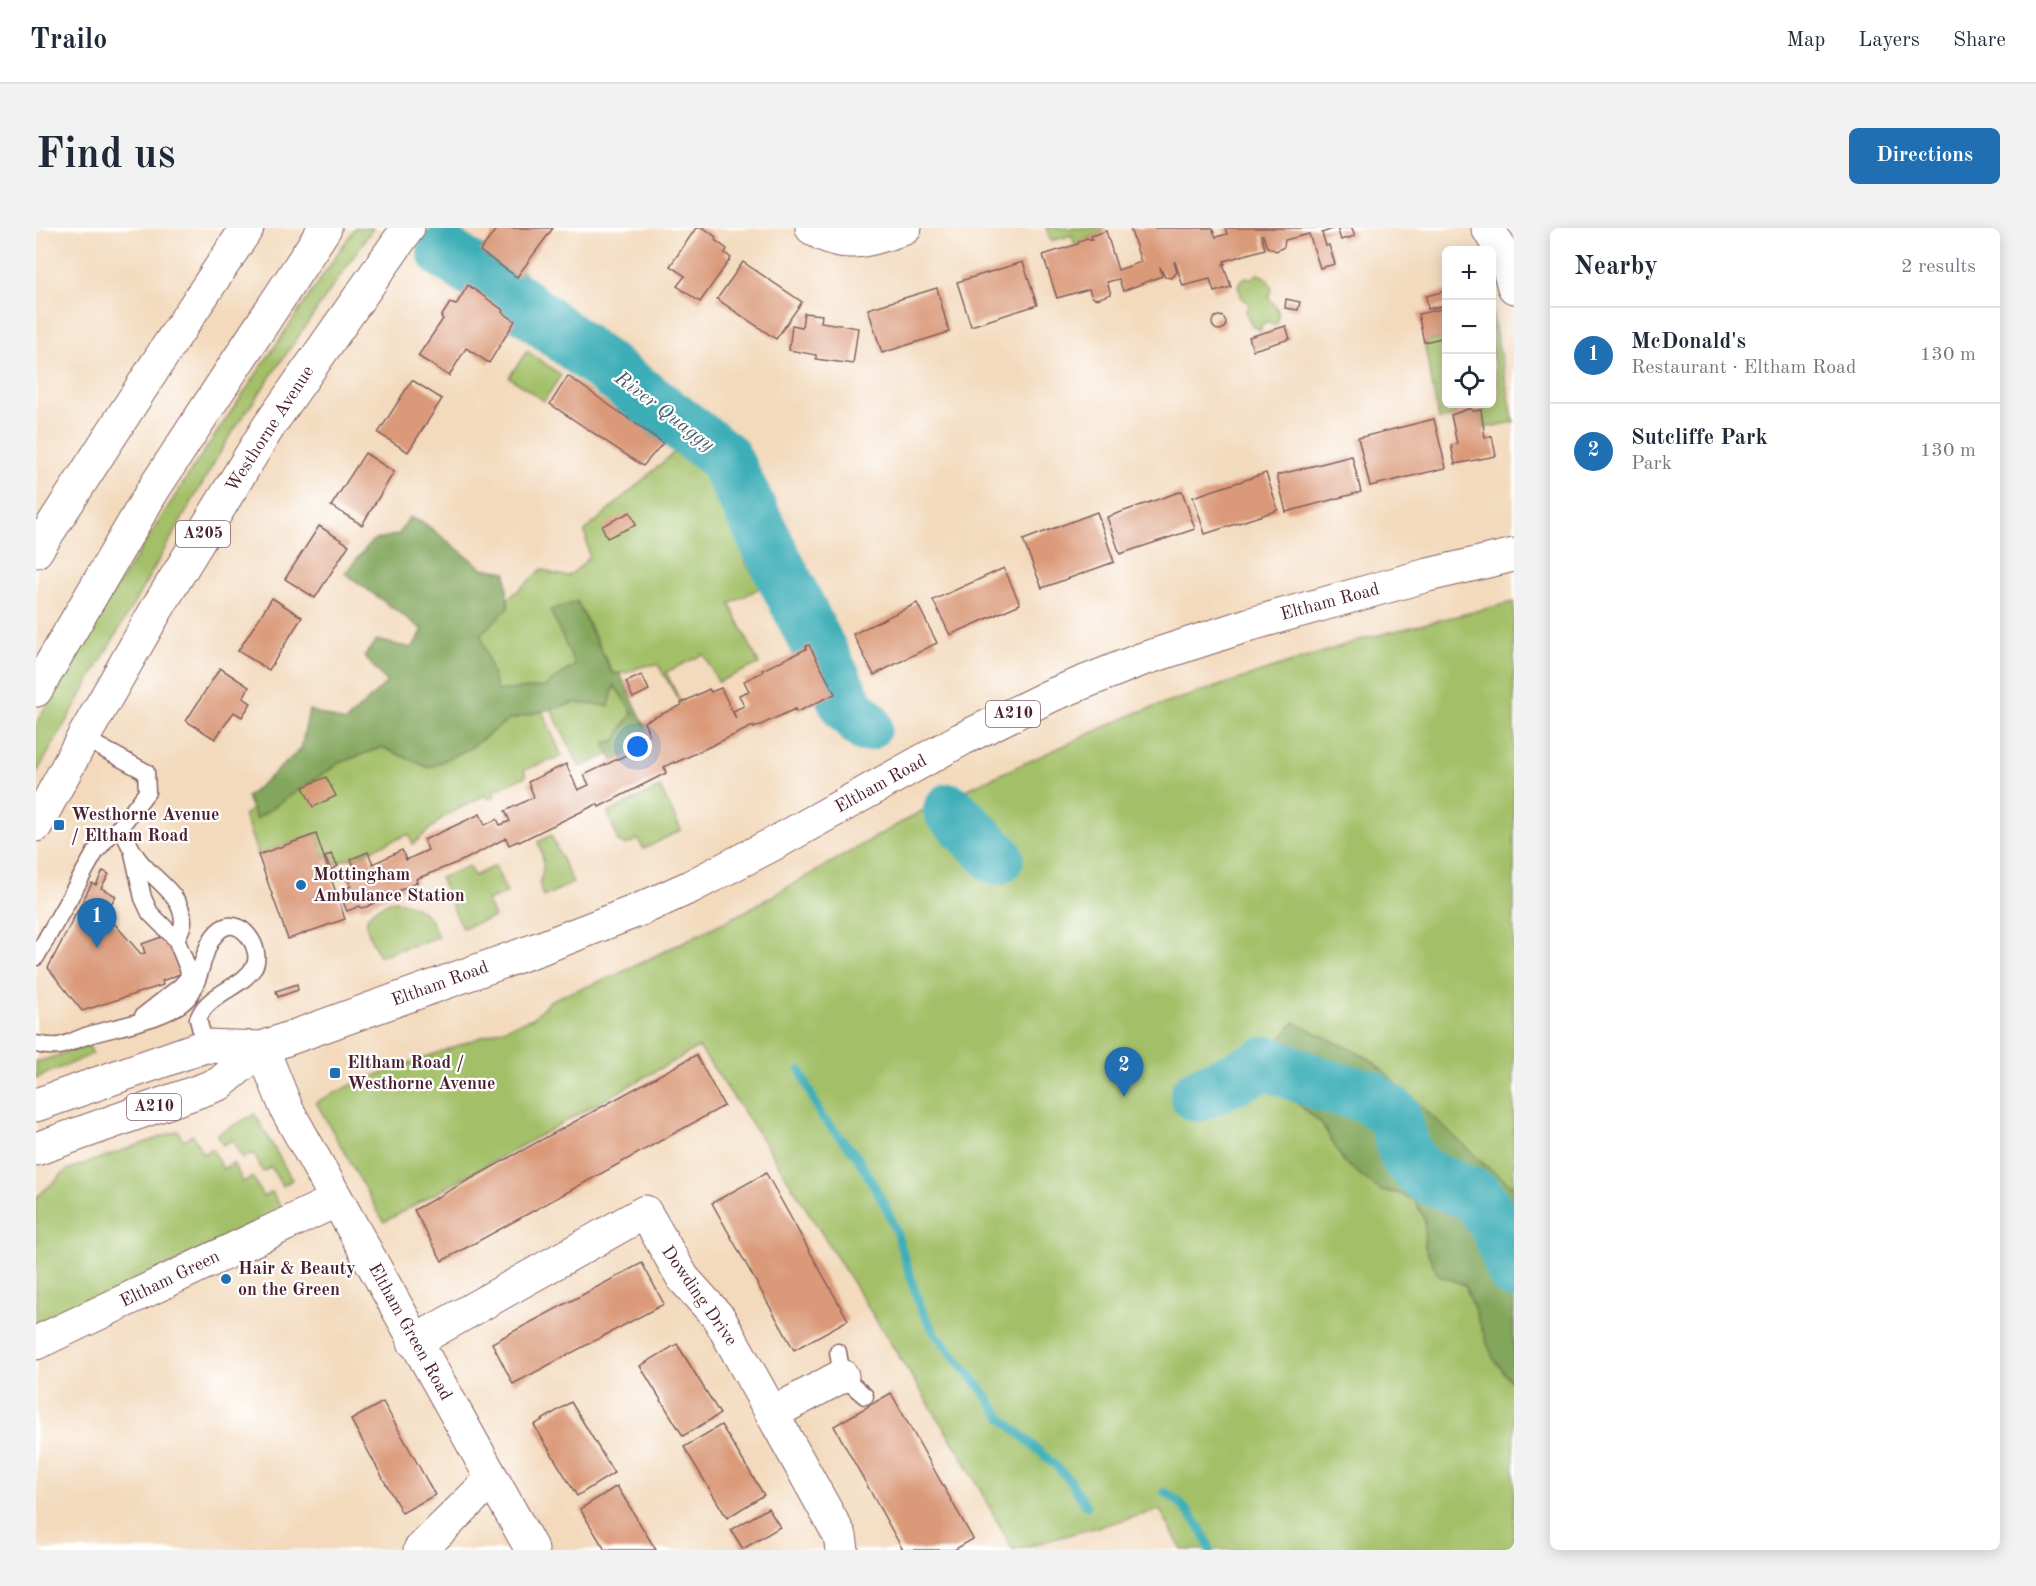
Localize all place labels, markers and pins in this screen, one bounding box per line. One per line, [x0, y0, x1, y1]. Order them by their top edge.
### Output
place label: Westhorne Avenue / Eltham Road [71, 806, 219, 845]
marker: Westhorne Avenue / Eltham Road [52, 818, 66, 832]
place label: Mottingham Ambulance Station [313, 866, 465, 905]
marker: Mottingham Ambulance Station [294, 878, 308, 892]
pin: 1 [78, 898, 116, 948]
pin: 2 [1104, 1048, 1144, 1097]
place label: Eltham Road / Westhorne Avenue [347, 1054, 495, 1093]
marker: Eltham Road / Westhorne Avenue [328, 1066, 342, 1080]
place label: Hair & Beauty on the Green [238, 1260, 356, 1299]
marker: Hair & Beauty on the Green [219, 1272, 233, 1286]

